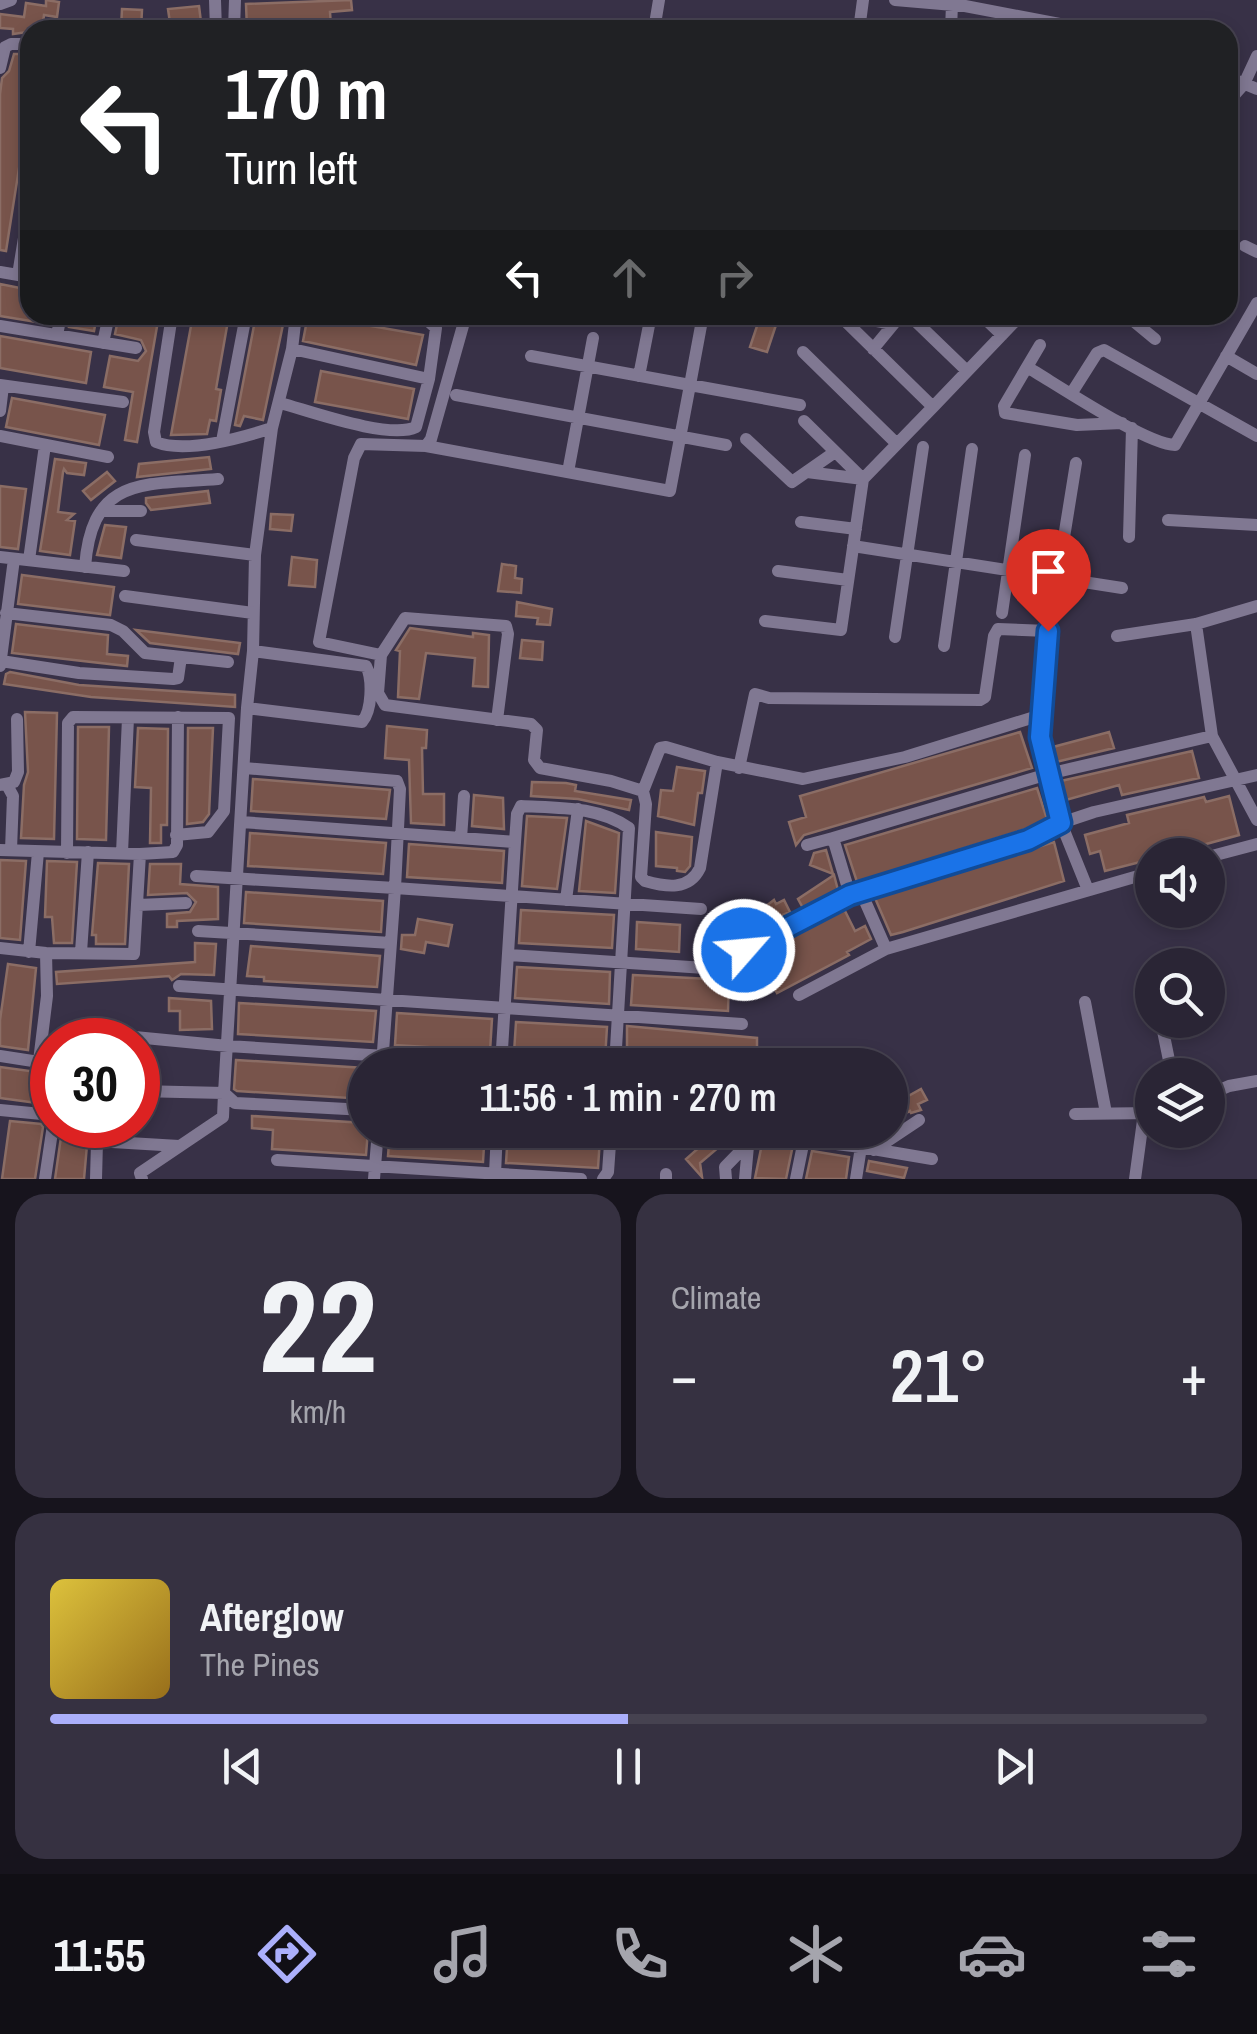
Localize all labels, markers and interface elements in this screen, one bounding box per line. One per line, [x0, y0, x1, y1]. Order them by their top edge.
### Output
text: 170 m [225, 47, 388, 141]
icon: left [60, 60, 190, 190]
text: Turn left [225, 137, 357, 198]
icon: left [497, 250, 552, 305]
icon: ahead [602, 250, 657, 305]
icon: right [707, 250, 762, 305]
pin [1006, 529, 1091, 632]
icon: arrive [1021, 544, 1076, 599]
map controls [1135, 838, 1225, 1148]
button: sound [1135, 838, 1225, 928]
position arrow [692, 898, 796, 1002]
button: search [1135, 948, 1225, 1038]
speed limit sign: 30 [30, 1018, 160, 1148]
button: layers [1135, 1058, 1225, 1148]
text: 11:56 · 1 min · 270 m [479, 1072, 777, 1123]
text: 22 [259, 1237, 377, 1413]
text: Climate [671, 1276, 761, 1319]
text: 21° [890, 1324, 988, 1425]
text: − [671, 1338, 697, 1412]
text: + [1181, 1338, 1207, 1412]
text: km/h [290, 1390, 346, 1433]
text: Afterglow [200, 1592, 344, 1643]
text: The Pines [200, 1643, 320, 1686]
icon: previous [215, 1739, 270, 1794]
icon: pause [601, 1739, 656, 1794]
icon: next [987, 1739, 1042, 1794]
icon: directions [252, 1919, 322, 1989]
icon: music [428, 1919, 498, 1989]
icon: phone [605, 1919, 675, 1989]
icon: climate [781, 1919, 851, 1989]
icon: car [957, 1919, 1027, 1989]
icon: filters [1134, 1919, 1204, 1989]
text: 11:55 [53, 1924, 146, 1985]

